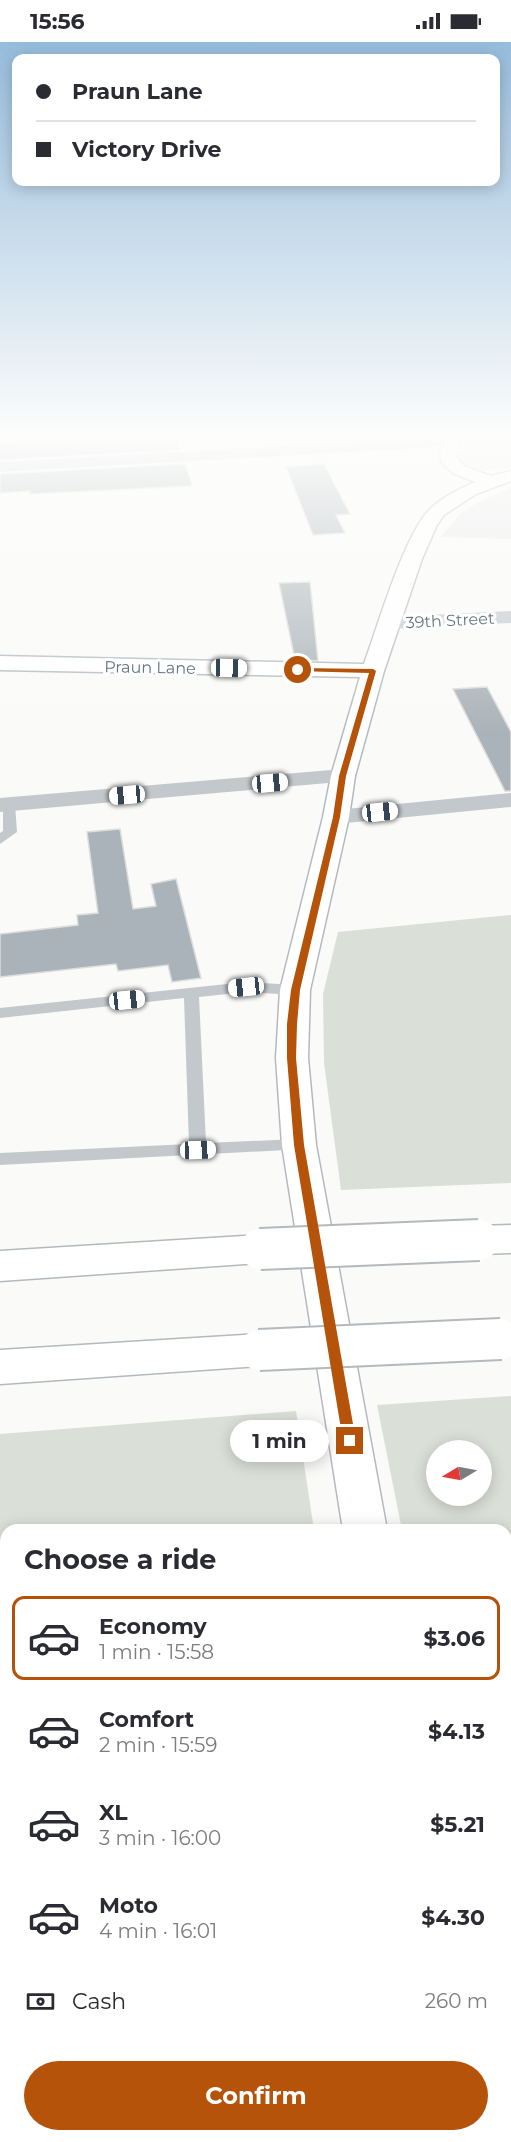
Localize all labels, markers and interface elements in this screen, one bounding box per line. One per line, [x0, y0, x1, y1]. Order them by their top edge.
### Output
text: 15:56 [30, 8, 85, 35]
text: Praun Lane [72, 78, 203, 105]
text: Victory Drive [72, 136, 221, 163]
street label: 39th Street [405, 609, 495, 632]
route start [284, 656, 311, 683]
street label: Praun Lane [104, 657, 196, 678]
car [211, 659, 247, 677]
car [251, 772, 289, 794]
car [108, 784, 146, 806]
car [361, 801, 399, 823]
car [227, 976, 265, 998]
car [108, 989, 146, 1011]
car [180, 1140, 216, 1160]
callout: 1 min [230, 1420, 329, 1462]
route end [336, 1427, 363, 1454]
text: 1 min [252, 1429, 307, 1453]
north arrow [426, 1440, 492, 1506]
map controls [426, 1440, 492, 1506]
text: Choose a ride [24, 1543, 216, 1576]
icon: car [27, 1611, 81, 1665]
text: Economy [99, 1613, 207, 1640]
text: $3.06 [424, 1625, 485, 1652]
text: 1 min · 15:58 [99, 1640, 214, 1664]
icon: car [27, 1704, 81, 1758]
text: Comfort [99, 1706, 194, 1733]
text: $4.13 [428, 1718, 485, 1745]
text: 2 min · 15:59 [99, 1733, 218, 1757]
icon: car [27, 1797, 81, 1851]
text: XL [99, 1799, 128, 1826]
text: $5.21 [430, 1811, 485, 1838]
text: 3 min · 16:00 [99, 1826, 221, 1850]
icon: car [27, 1890, 81, 1944]
text: Moto [99, 1892, 158, 1919]
text: $4.30 [421, 1904, 485, 1931]
text: 4 min · 16:01 [99, 1919, 217, 1943]
icon: cash [24, 1985, 57, 2018]
text: Cash [72, 1988, 126, 2015]
text: 260 m [425, 1989, 488, 2013]
button: Confirm [24, 2061, 488, 2130]

